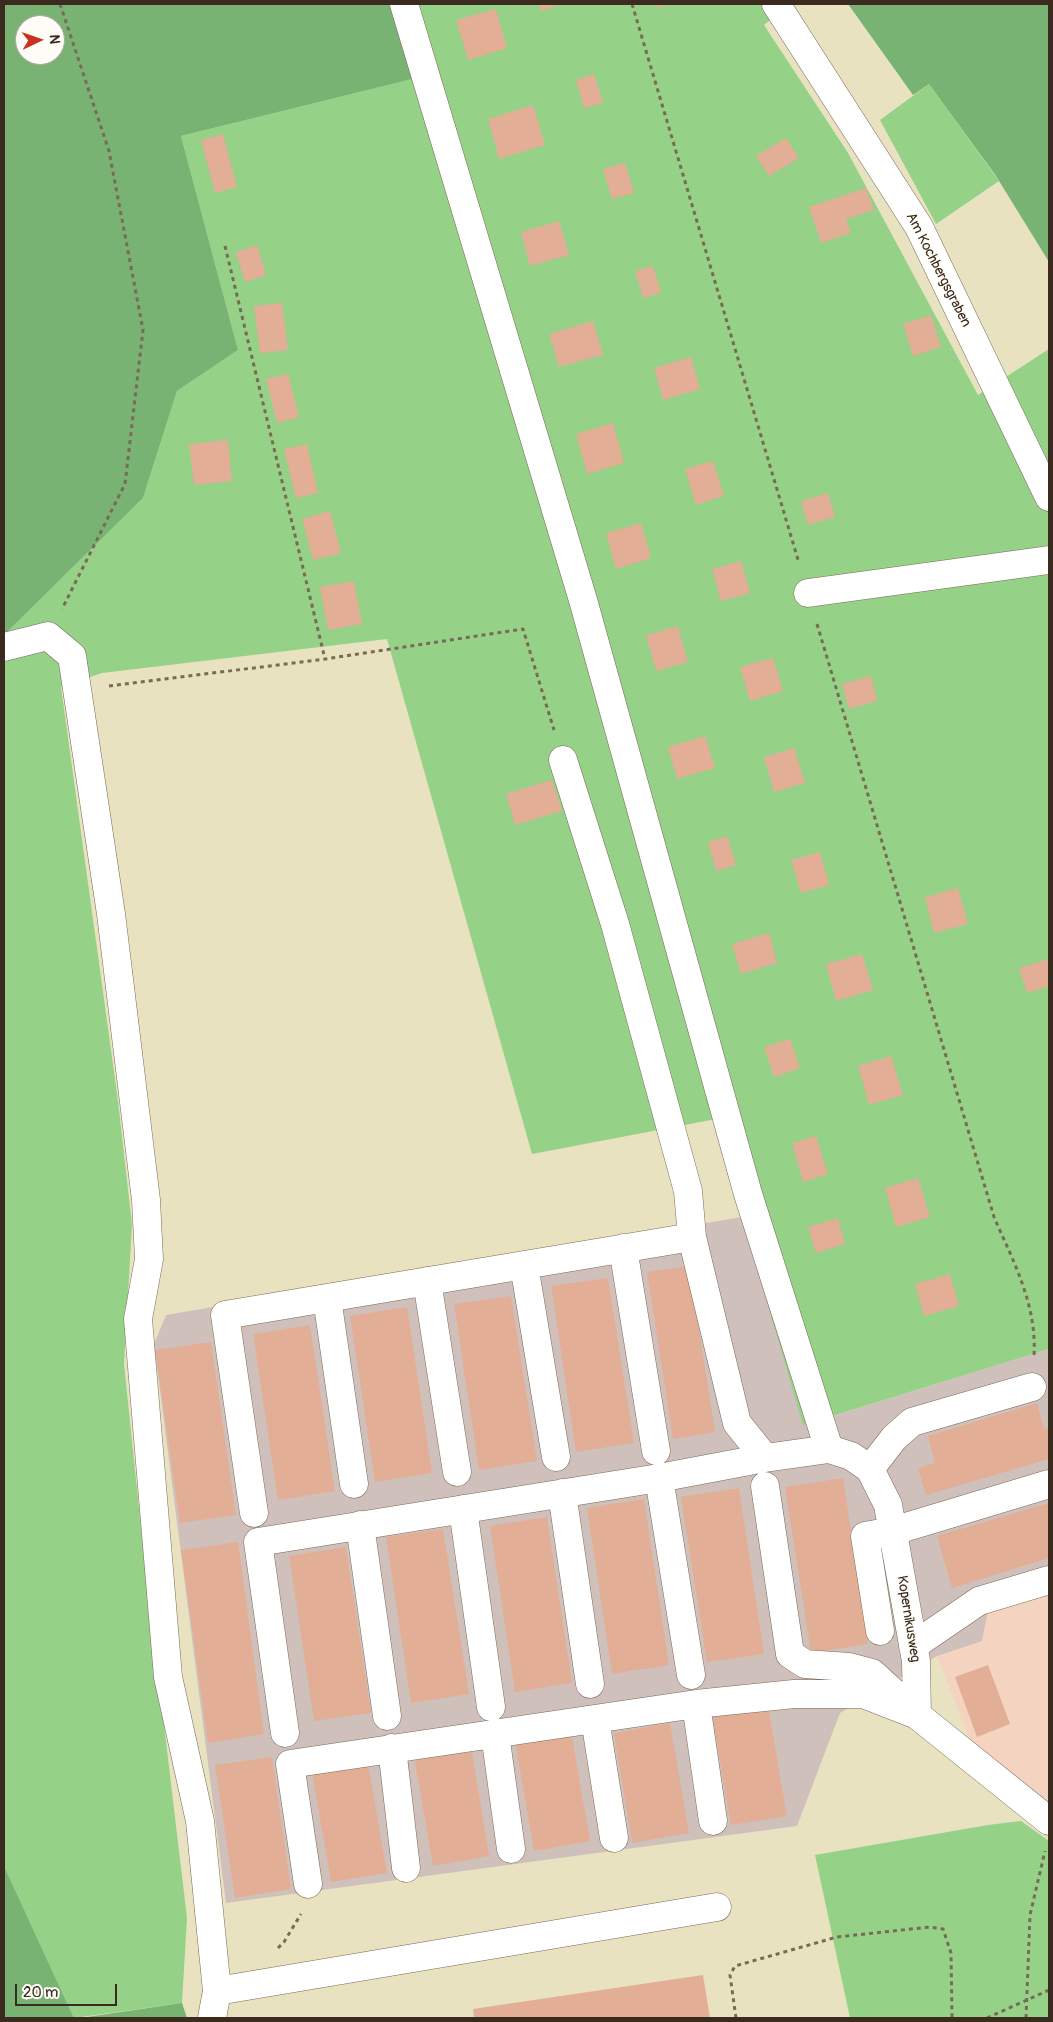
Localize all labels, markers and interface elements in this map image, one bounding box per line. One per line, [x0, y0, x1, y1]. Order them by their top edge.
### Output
north arrow [15, 15, 65, 65]
text: N [46, 34, 63, 44]
street label: Am Kochbergsgraben [902, 210, 974, 330]
street label: Kopernikusweg [893, 1574, 923, 1664]
scale bar [18, 1974, 120, 2006]
text: 20 m [23, 1983, 58, 2002]

